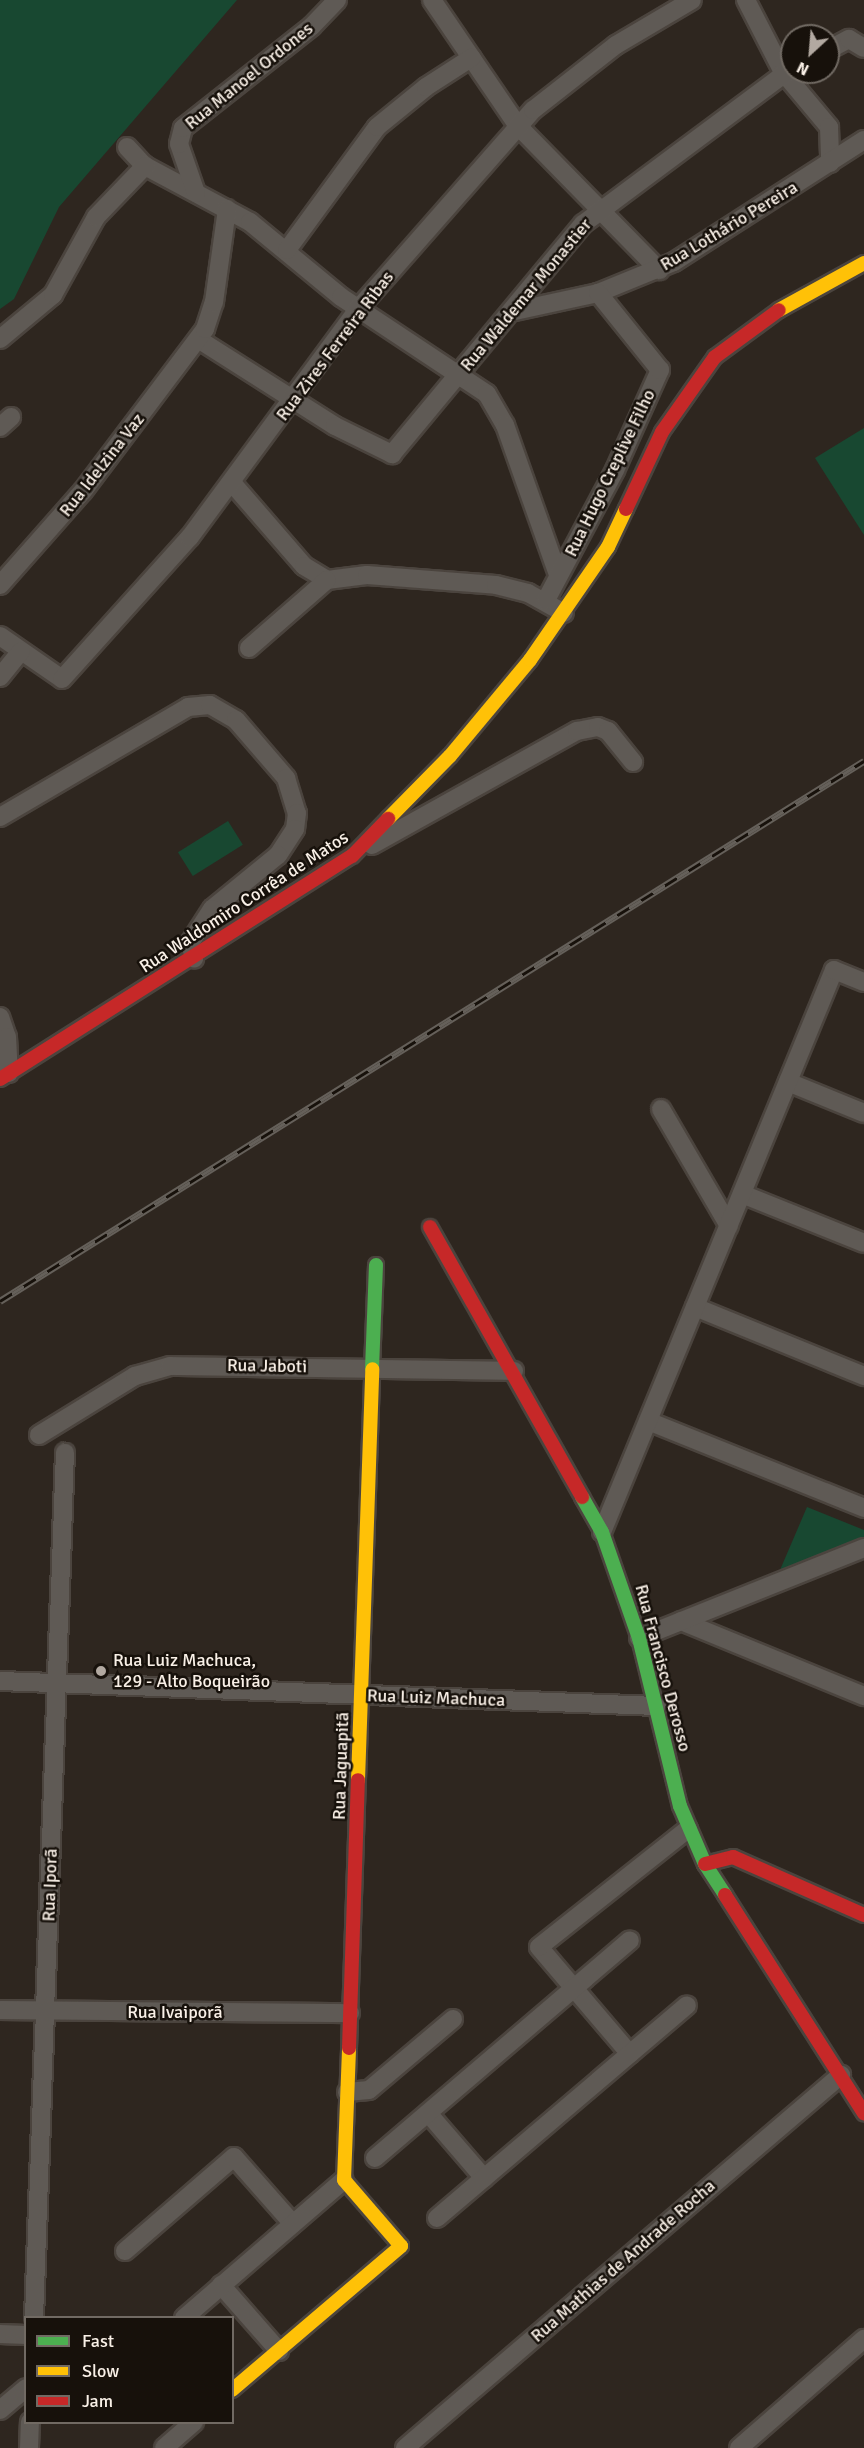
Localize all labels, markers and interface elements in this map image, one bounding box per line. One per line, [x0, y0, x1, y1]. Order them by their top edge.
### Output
street label: Rua Manoel Ordones [181, 18, 317, 134]
north arrow [780, 24, 840, 84]
text: N [794, 57, 812, 80]
street label: Rua Lothário Pereira [656, 176, 802, 276]
street label: Rua Waldemar Monastier [456, 214, 596, 376]
street label: Rua Zires Ferreira Ribas [272, 267, 398, 425]
street label: Rua Hugo Creplive Filho [560, 386, 660, 560]
street label: Rua Idelzina Vaz [55, 409, 149, 521]
street label: Rua Waldomiro Corrêa de Matos [136, 826, 352, 978]
street label: Rua Jaboti [227, 1355, 307, 1377]
street label: Rua Francisco Derosso [630, 1582, 696, 1754]
place label: Rua Luiz Machuca, 129 - Alto Boqueirão [113, 1650, 270, 1692]
marker: Rua Luiz Machuca, 129 - Alto Boqueirão [94, 1664, 108, 1678]
street label: Rua Luiz Machuca [367, 1685, 505, 1711]
street label: Rua Jaguapitã [328, 1712, 354, 1820]
street label: Rua Iporã [38, 1848, 62, 1922]
street label: Rua Ivaiporã [127, 2001, 223, 2023]
street label: Rua Mathias de Andrade Rocha [526, 2175, 720, 2347]
legend [24, 2316, 234, 2424]
text: Fast [82, 2330, 114, 2352]
text: Slow [82, 2360, 119, 2382]
text: Jam [82, 2390, 113, 2412]

